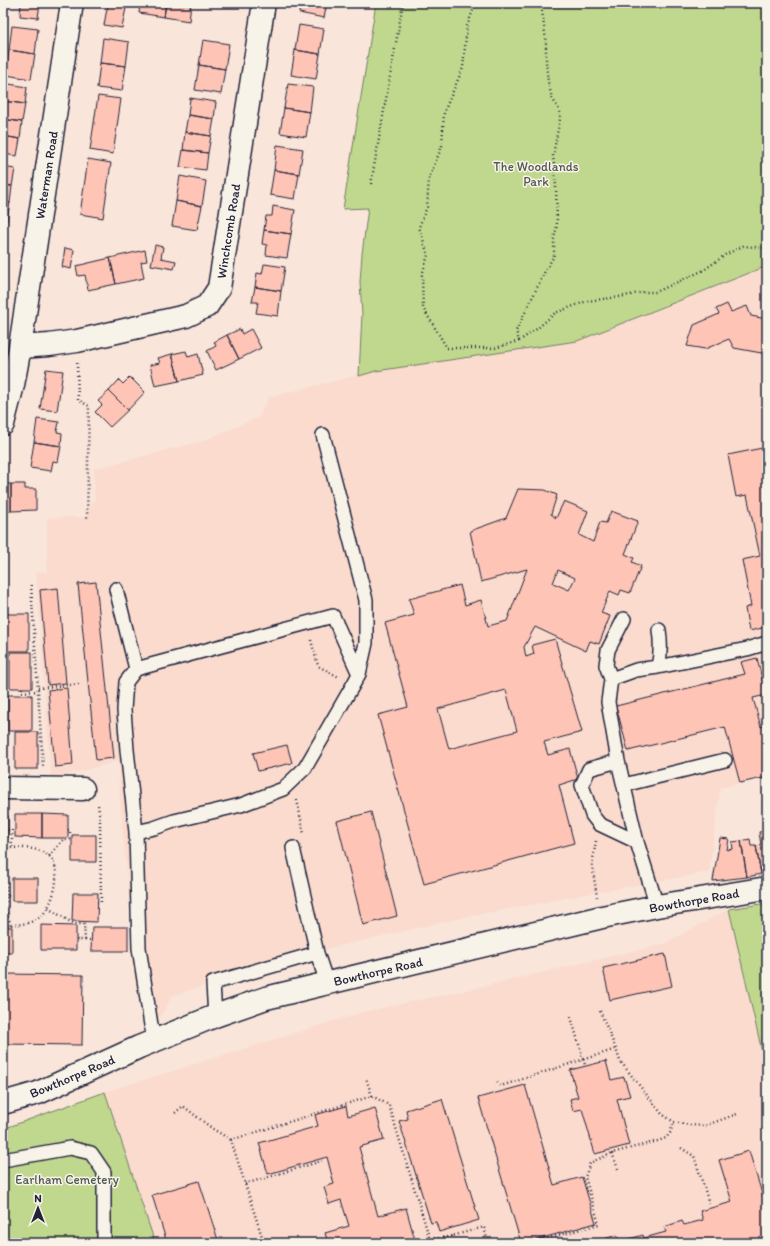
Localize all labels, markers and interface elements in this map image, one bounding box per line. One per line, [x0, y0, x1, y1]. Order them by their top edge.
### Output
street label: Waterman Road [32, 130, 61, 220]
park label: The Woodlands Park [493, 159, 579, 189]
street label: Winchcomb Road [214, 183, 243, 280]
street label: Bowthorpe Road [648, 885, 740, 916]
street label: Bowthorpe Road [332, 954, 424, 989]
street label: Bowthorpe Road [27, 1052, 117, 1101]
park label: Earlham Cemetery [15, 1172, 119, 1187]
north arrow [18, 1188, 58, 1228]
text: N [34, 1192, 42, 1205]

